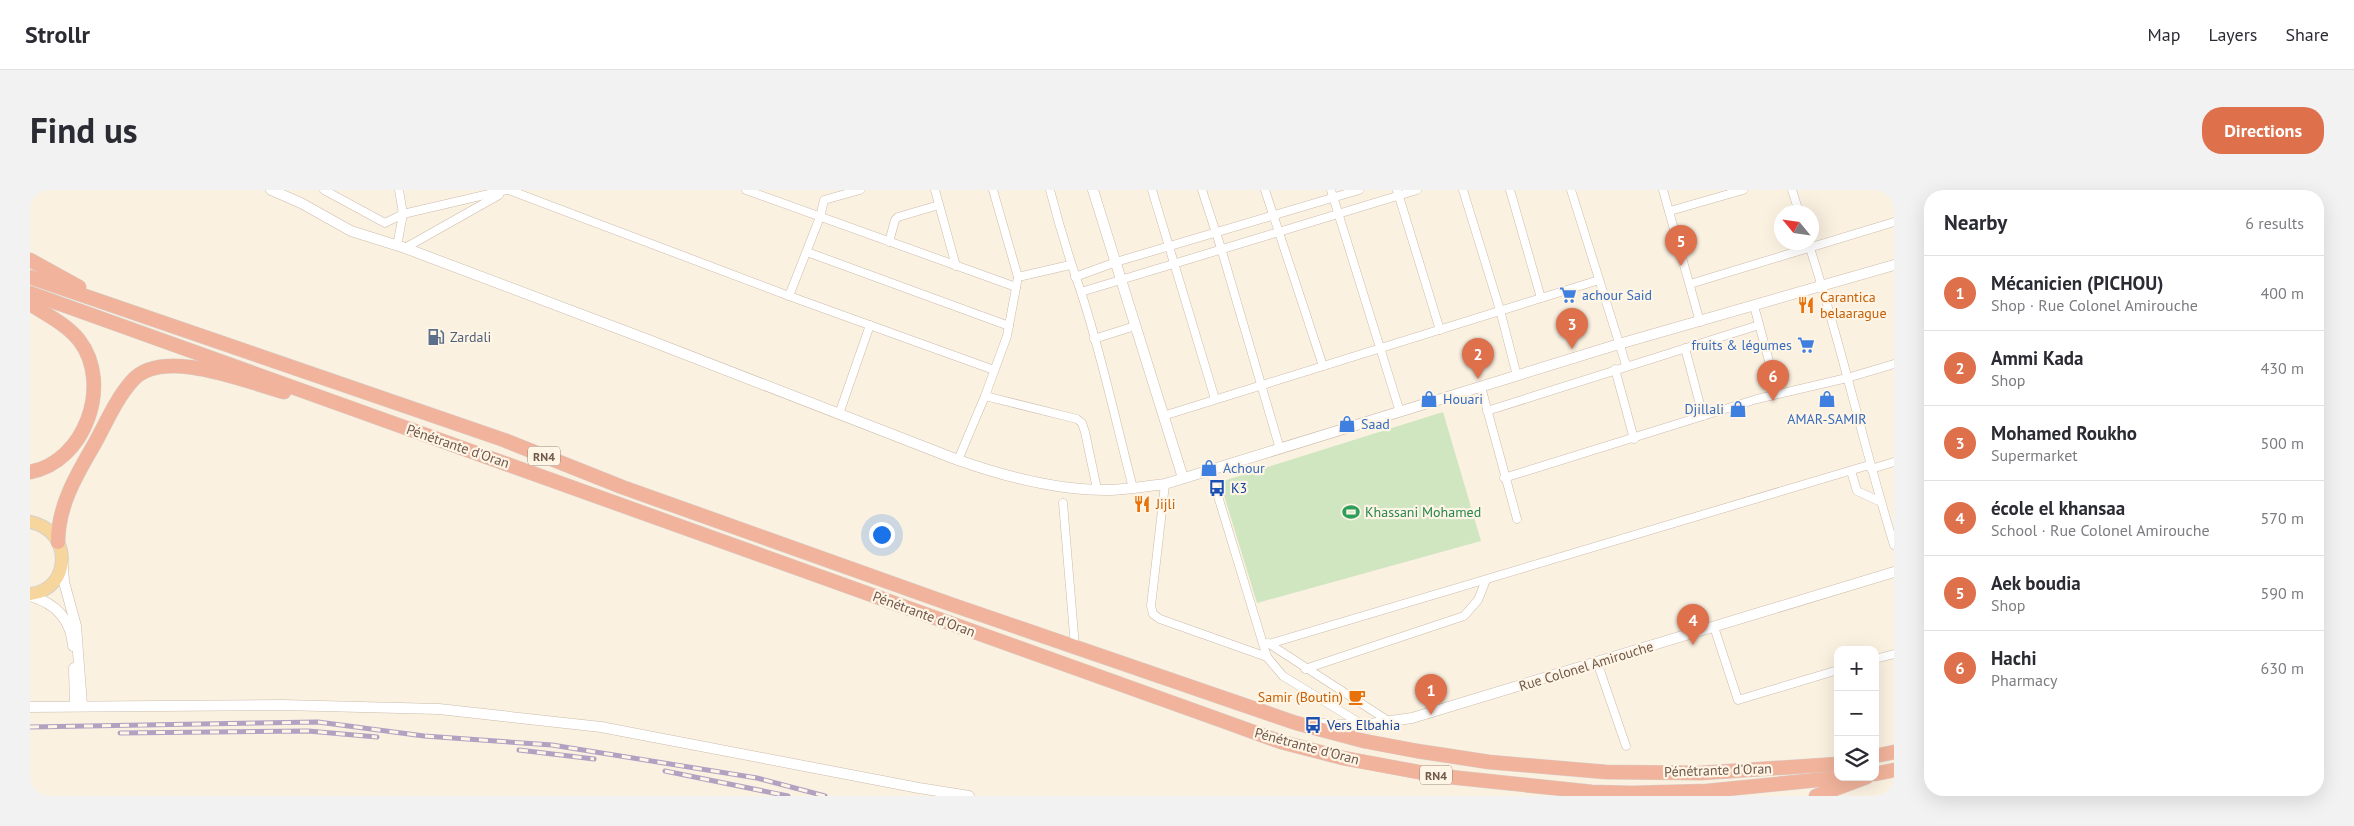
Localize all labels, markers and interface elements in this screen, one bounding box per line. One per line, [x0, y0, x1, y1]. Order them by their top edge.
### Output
text: Strollr [25, 19, 90, 50]
text: Map [2148, 23, 2180, 46]
text: Layers [2208, 23, 2257, 46]
text: Share [2285, 23, 2329, 46]
text: Find us [30, 107, 138, 153]
button: Directions [2202, 107, 2324, 154]
north arrow [1774, 205, 1819, 250]
text: Nearby [1944, 209, 2007, 236]
text: 6 results [2245, 213, 2304, 233]
pin: 5 [1665, 225, 1697, 266]
text: Mécanicien (PICHOU) [1991, 271, 2163, 295]
text: 1 [1955, 283, 1965, 303]
text: 400 m [2261, 283, 2304, 303]
supermarket icon: achour Said [1558, 285, 1578, 305]
place label: achour Said [1582, 286, 1652, 304]
place label: Carantica belaarague [1820, 288, 1887, 322]
restaurant icon: Carantica belaarague [1796, 295, 1816, 315]
text: Shop · Rue Colonel Amirouche [1991, 295, 2198, 315]
pin: 3 [1556, 308, 1588, 349]
fuel station icon: Zardali [426, 327, 446, 347]
place label: Zardali [450, 328, 491, 346]
supermarket icon: fruits & légumes [1796, 335, 1816, 355]
place label: fruits & légumes [1691, 336, 1792, 354]
pin: 2 [1462, 338, 1494, 379]
text: Ammi Kada [1991, 346, 2084, 370]
text: 2 [1955, 358, 1965, 378]
text: 430 m [2261, 358, 2304, 378]
pin: 6 [1757, 360, 1789, 401]
text: Shop [1991, 370, 2025, 390]
shop icon: Houari [1419, 389, 1439, 409]
shop icon: AMAR-SAMIR [1817, 389, 1837, 409]
place label: Houari [1443, 390, 1483, 408]
shop icon: Djillali [1728, 399, 1748, 419]
place label: Djillali [1684, 400, 1724, 418]
place label: AMAR-SAMIR [1787, 410, 1867, 428]
shop icon: Saad [1337, 414, 1357, 434]
place label: Saad [1361, 415, 1390, 433]
street label: Pénétrante d'Oran [404, 420, 512, 472]
text: Mohamed Roukho [1991, 421, 2137, 445]
text: 3 [1955, 433, 1965, 453]
text: 500 m [2261, 433, 2304, 453]
text: Supermarket [1991, 445, 2078, 465]
road number: RN4 [528, 446, 560, 466]
shop icon: Achour [1199, 458, 1219, 478]
place label: Achour [1223, 459, 1265, 477]
bus stop icon: K3 [1207, 478, 1227, 498]
place label: K3 [1231, 479, 1247, 497]
restaurant icon: Jijli [1132, 494, 1152, 514]
place label: Jijli [1155, 495, 1175, 513]
text: école el khansaa [1991, 496, 2125, 520]
sports icon: Khassani Mohamed [1341, 502, 1361, 522]
place label: Khassani Mohamed [1365, 503, 1481, 521]
text: 4 [1955, 508, 1965, 528]
text: 570 m [2261, 508, 2304, 528]
text: School · Rue Colonel Amirouche [1991, 520, 2210, 540]
your location [869, 522, 895, 548]
text: Aek boudia [1991, 571, 2081, 595]
text: 5 [1955, 583, 1965, 603]
text: 590 m [2261, 583, 2304, 603]
street label: Pénétrante d'Oran [870, 587, 978, 641]
text: Shop [1991, 595, 2025, 615]
pin: 4 [1677, 604, 1709, 645]
street label: Rue Colonel Amirouche [1517, 637, 1655, 695]
map controls [1834, 646, 1879, 781]
button: + [1834, 646, 1879, 691]
text: Hachi [1991, 646, 2037, 670]
text: 6 [1955, 658, 1965, 678]
text: 630 m [2261, 658, 2304, 678]
text: Pharmacy [1991, 670, 2057, 690]
pin: 1 [1415, 674, 1447, 715]
cafe icon: Samir (Boutin) [1347, 687, 1367, 707]
place label: Samir (Boutin) [1258, 688, 1343, 706]
button: − [1834, 691, 1879, 736]
bus stop icon: Vers Elbahia [1303, 715, 1323, 735]
place label: Vers Elbahia [1326, 716, 1400, 734]
street label: Pénétrante d'Oran [1253, 723, 1361, 769]
button: layers [1834, 736, 1879, 781]
street label: Pénétrante d'Oran [1664, 759, 1772, 781]
road number: RN4 [1420, 766, 1452, 784]

